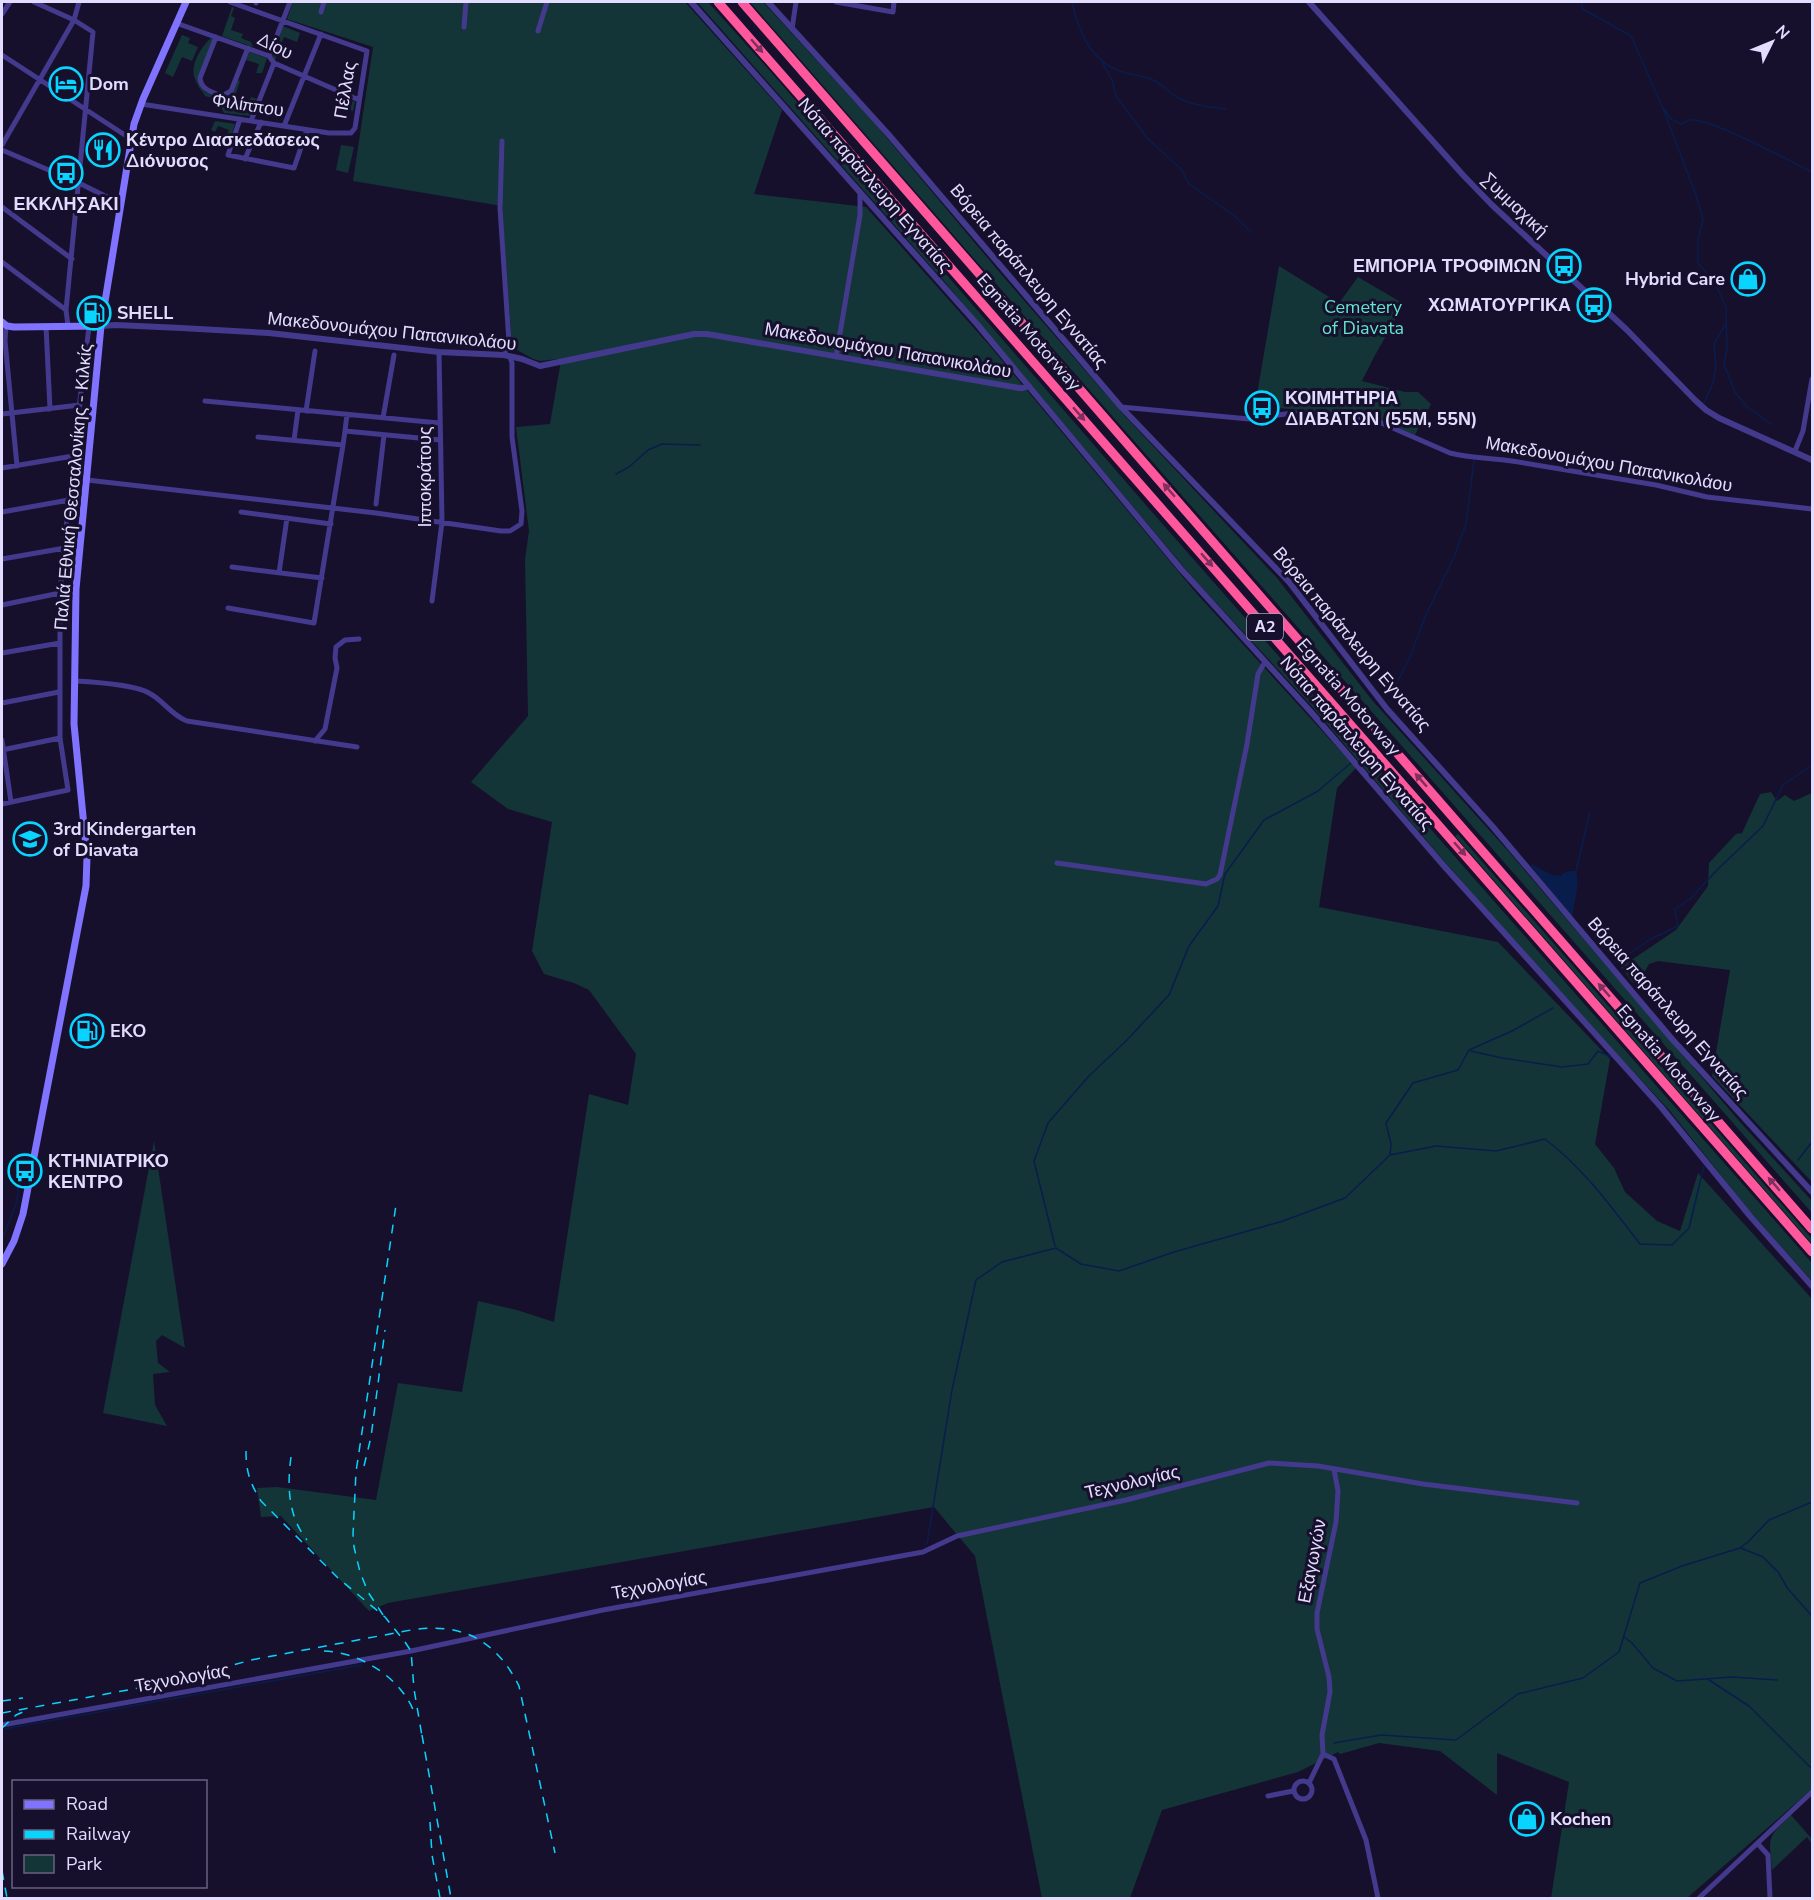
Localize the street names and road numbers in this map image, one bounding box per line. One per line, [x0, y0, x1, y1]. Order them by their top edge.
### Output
street label: Δίου [253, 27, 297, 65]
street label: Πέλλας [328, 59, 362, 121]
street label: Φιλίππου [210, 87, 286, 123]
street label: Νότια παράπλευρη Εγνατίας [793, 93, 958, 277]
street label: Συμμαχική [1477, 167, 1553, 243]
street label: Βόρεια παράπλευρη Εγνατίας [945, 179, 1114, 374]
street label: Egnatia Motorway [972, 268, 1087, 396]
street label: Μακεδονομάχου Παπανικολάου [266, 306, 518, 356]
street label: Μακεδονομάχου Παπανικολάου [763, 316, 1013, 384]
street label: Παλιά Εθνική Θεσσαλονίκης - Κιλκίς [49, 342, 98, 631]
street label: Ιπποκράτους [413, 426, 437, 528]
street label: Μακεδονομάχου Παπανικολάου [1484, 430, 1734, 498]
street label: Βόρεια παράπλευρη Εγνατίας [1268, 542, 1437, 737]
road number: Α2 [1247, 614, 1283, 640]
street label: Egnatia Motorway [1292, 633, 1407, 761]
street label: Νότια παράπλευρη Εγνατίας [1275, 651, 1440, 835]
street label: Βόρεια παράπλευρη Εγνατίας [1582, 912, 1754, 1104]
street label: Egnatia Motorway [1612, 999, 1727, 1127]
street label: Τεχνολογίας [1083, 1459, 1182, 1504]
street label: Εξαγωγών [1292, 1517, 1332, 1605]
street label: Τεχνολογίας [610, 1565, 709, 1605]
street label: Τεχνολογίας [133, 1658, 232, 1698]

